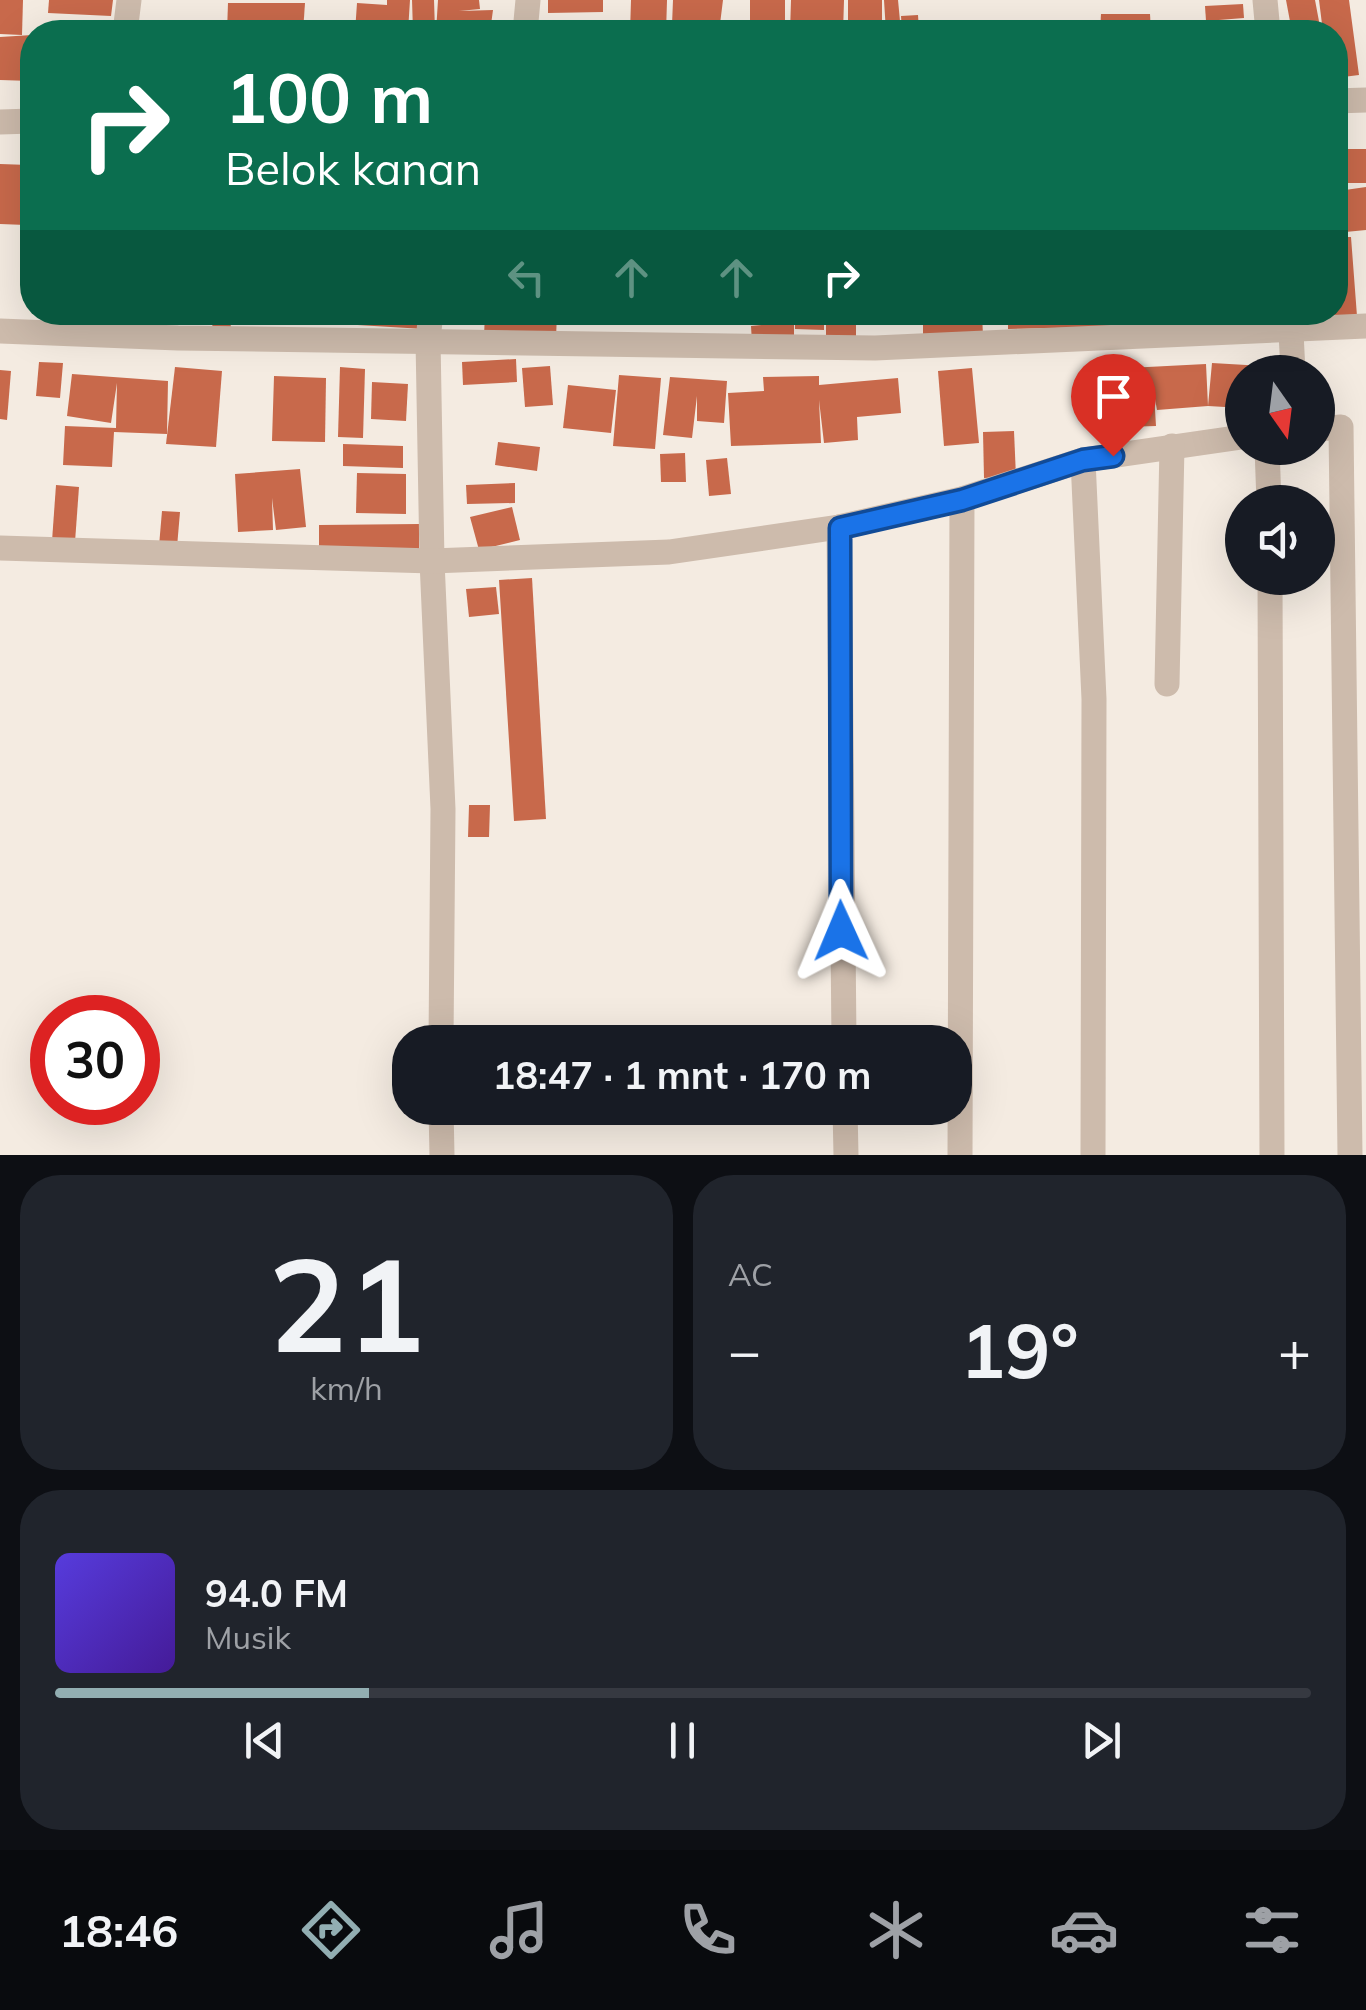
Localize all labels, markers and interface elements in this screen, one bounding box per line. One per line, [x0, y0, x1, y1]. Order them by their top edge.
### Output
text: 100 m [225, 53, 433, 141]
icon: right [60, 60, 190, 190]
text: Belok kanan [225, 140, 481, 196]
icon: left [499, 250, 554, 305]
icon: ahead [604, 250, 659, 305]
icon: ahead [709, 250, 764, 305]
icon: right [814, 250, 869, 305]
pin [1071, 354, 1156, 457]
north arrow [1225, 355, 1335, 465]
map controls [1225, 355, 1335, 595]
icon: arrive [1086, 369, 1141, 424]
button: sound [1225, 485, 1335, 595]
position arrow [789, 879, 893, 983]
speed limit sign: 30 [30, 995, 160, 1125]
text: 18:47 · 1 mnt · 170 m [492, 1051, 872, 1099]
text: 21 [268, 1221, 425, 1385]
text: AC [728, 1254, 773, 1294]
text: 19° [960, 1303, 1079, 1397]
text: − [728, 1316, 761, 1385]
text: + [1278, 1316, 1311, 1385]
text: km/h [310, 1368, 383, 1408]
text: 94.0 FM [205, 1569, 348, 1617]
text: Musik [205, 1617, 291, 1657]
icon: previous [237, 1713, 292, 1768]
icon: pause [655, 1713, 710, 1768]
icon: next [1074, 1713, 1129, 1768]
icon: directions [296, 1895, 366, 1965]
icon: music [484, 1895, 554, 1965]
icon: phone [673, 1895, 743, 1965]
icon: climate [861, 1895, 931, 1965]
icon: car [1049, 1895, 1119, 1965]
icon: filters [1237, 1895, 1307, 1965]
text: 18:46 [59, 1902, 178, 1958]

